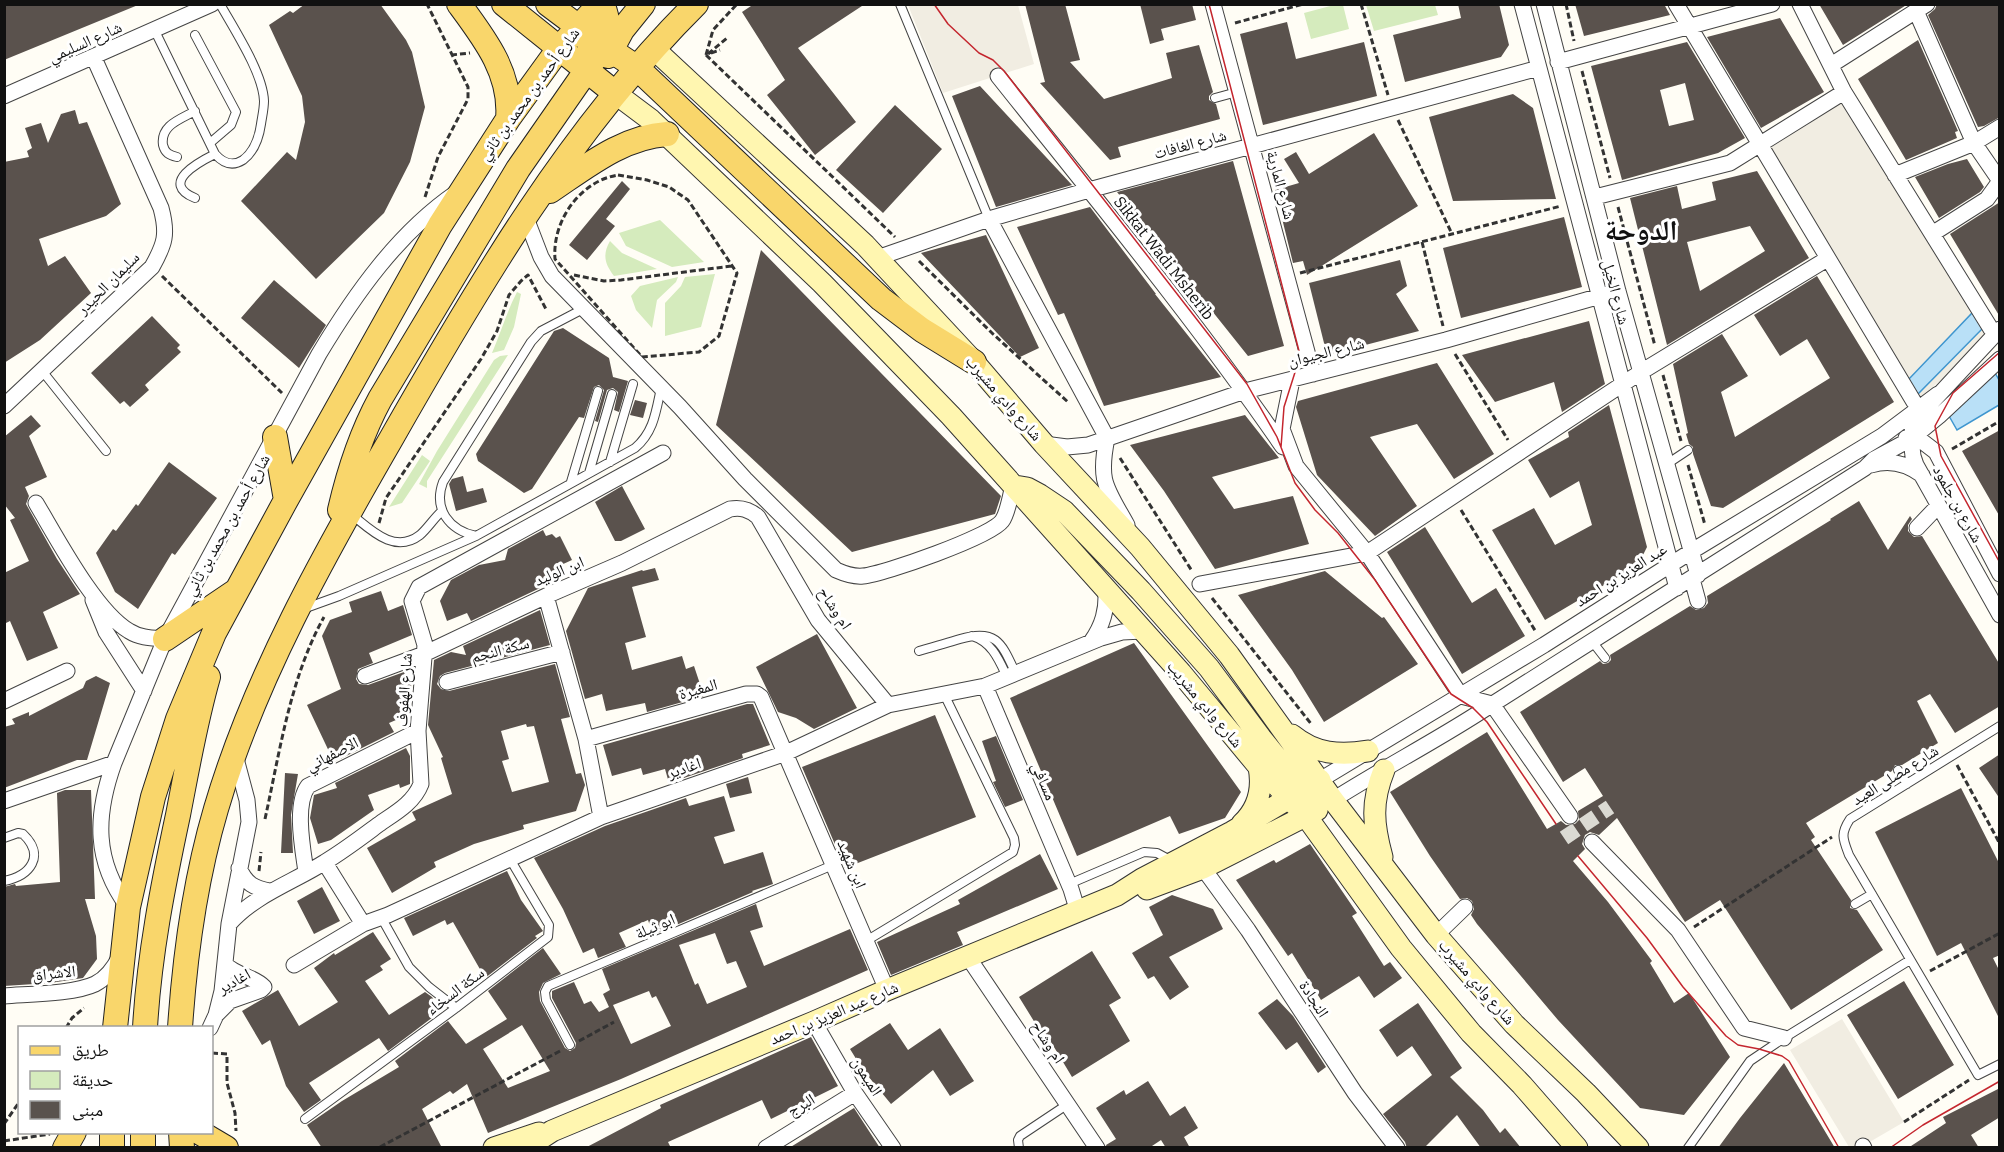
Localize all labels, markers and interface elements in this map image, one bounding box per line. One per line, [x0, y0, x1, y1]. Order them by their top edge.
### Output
street label: شارع السليمي [45, 17, 126, 69]
street label: شارع أحمد بن محمد بن ثاني [475, 24, 586, 166]
street label: شارع الغافات [1152, 125, 1229, 164]
street label: شارع المارية [1262, 149, 1299, 222]
street label: Sikkat Wadi Msherib [1110, 192, 1218, 324]
district label: الدوحة [1605, 214, 1677, 247]
street label: سليمان الحيدر [72, 248, 144, 320]
street label: شارع الخيل [1597, 257, 1634, 327]
street label: شارع الجيوان [1286, 333, 1366, 372]
street label: شارع وادي مشيرب [959, 351, 1046, 447]
street label: شارع أحمد بن محمد بن ثاني [180, 451, 277, 601]
street label: شارع بن جلمود [1928, 462, 1987, 546]
street label: عبد العزيز بن احمد [1572, 539, 1671, 611]
street label: ابن الوليد [531, 552, 587, 591]
street label: ام وشاح [813, 583, 856, 633]
street label: سكة النجم [469, 633, 531, 668]
street label: شارع الهفوف [392, 652, 417, 728]
street label: شارع وادي مشريب [1161, 657, 1247, 753]
street label: المغيرة [677, 674, 719, 704]
street label: الاصفهاني [303, 733, 363, 778]
street label: شارع مصلى العيد [1848, 741, 1942, 810]
street label: اغادير [664, 753, 703, 783]
street label: مسافي [1025, 759, 1060, 804]
street label: ابن شهيد [832, 837, 871, 891]
street label: ابو ثيلة [632, 909, 678, 943]
street label: شارع وادي مشيرب [1432, 935, 1519, 1031]
street label: الاشراق [32, 961, 77, 986]
street label: سكة السخاء [422, 963, 488, 1019]
street label: اغادير [213, 964, 254, 998]
street label: شارع عبد العزيز بن احمد [767, 977, 901, 1050]
street label: النجادة [1295, 977, 1333, 1021]
street label: ام وشاح [1026, 1017, 1069, 1067]
legend [18, 1026, 213, 1134]
text: طريق [72, 1039, 109, 1061]
street label: الميمون [847, 1053, 886, 1100]
text: حديقة [72, 1069, 113, 1091]
street label: البرج [784, 1090, 819, 1121]
text: مبنى [72, 1099, 103, 1121]

